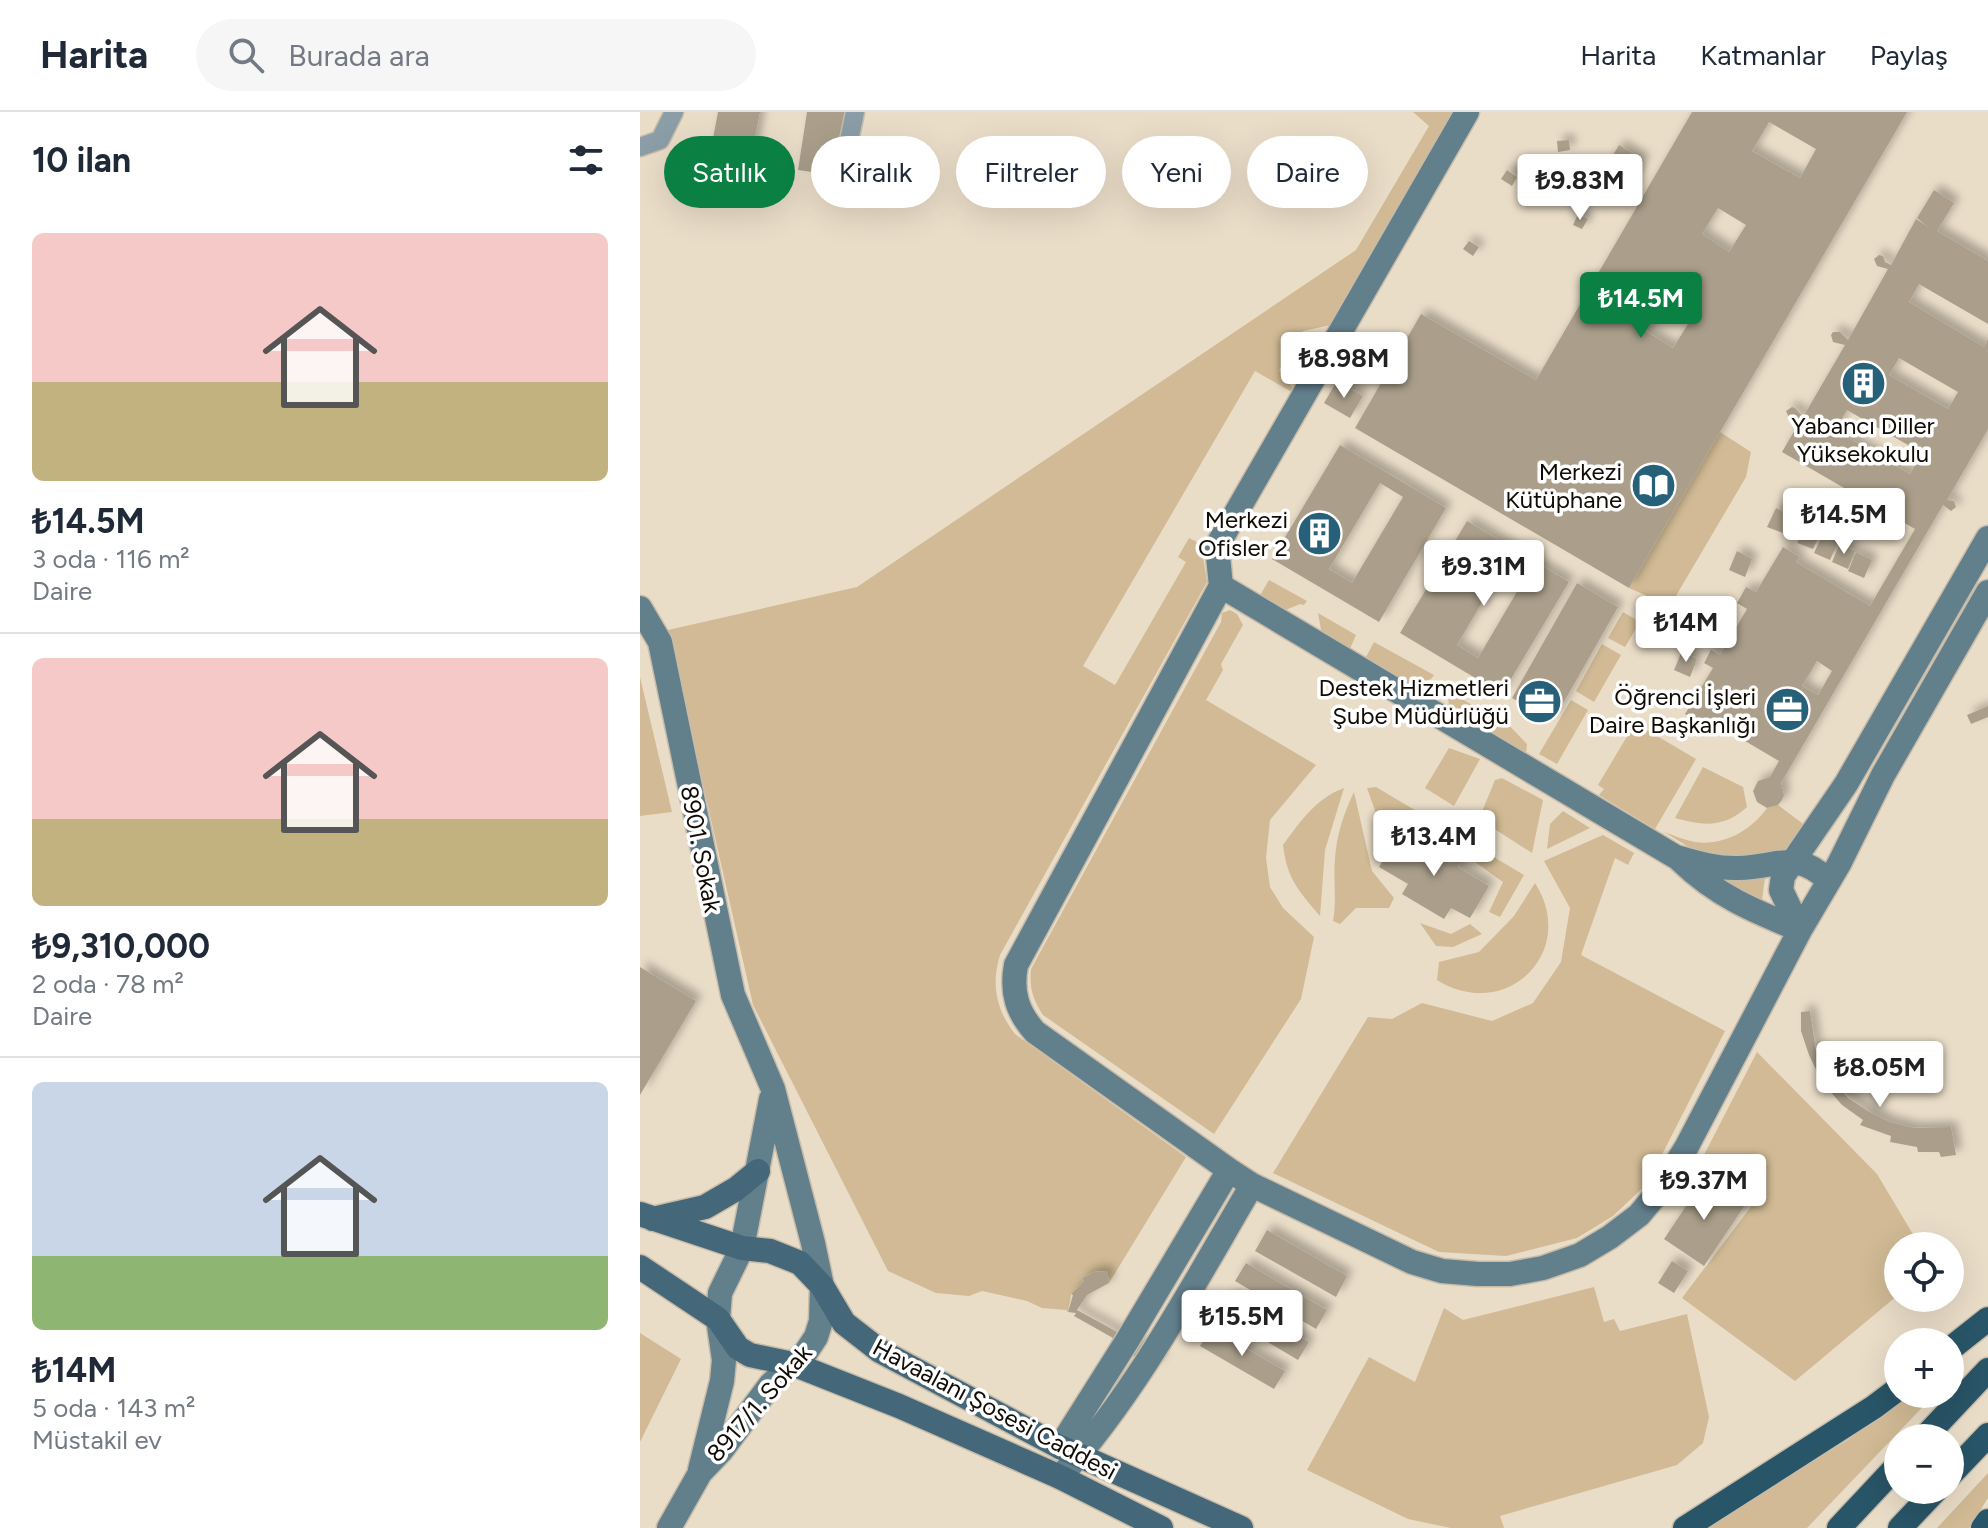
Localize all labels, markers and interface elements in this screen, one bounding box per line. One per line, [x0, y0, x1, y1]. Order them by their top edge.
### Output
search box [196, 19, 756, 91]
text: Harita [40, 32, 148, 78]
icon: search [224, 33, 268, 77]
text: Burada ara [288, 37, 430, 74]
text: Harita [1580, 38, 1656, 72]
text: Katmanlar [1700, 38, 1826, 72]
text: Paylaş [1870, 38, 1948, 72]
chip: Satılık [664, 136, 795, 208]
chip: Kiralık [811, 136, 940, 208]
chip: Filtreler [956, 136, 1106, 208]
chip: Yeni [1122, 136, 1231, 208]
chip: Daire [1247, 136, 1368, 208]
icon: filters [564, 138, 608, 182]
text: 10 ilan [32, 140, 131, 181]
pin: ₺9.83M [1515, 154, 1645, 222]
text: ₺9.83M [1535, 164, 1625, 196]
pin: ₺14.5M [1576, 272, 1706, 340]
text: ₺14.5M [1598, 282, 1684, 314]
icon: home [248, 285, 392, 429]
pin: ₺8.98M [1279, 332, 1409, 400]
text: ₺8.98M [1299, 342, 1389, 374]
building icon: Yabancı Diller Yüksekokulu [1839, 359, 1887, 407]
place label: Yabancı Diller Yüksekokulu [1791, 411, 1935, 468]
place label: Merkezi Kütüphane [1505, 457, 1622, 514]
library icon: Merkezi Kütüphane [1629, 461, 1677, 509]
pin: ₺14.5M [1779, 488, 1909, 556]
text: ₺14.5M [1801, 498, 1887, 530]
text: ₺14.5M [32, 501, 145, 542]
place label: Merkezi Ofisler 2 [1198, 505, 1288, 562]
building icon: Merkezi Ofisler 2 [1295, 509, 1343, 557]
pin: ₺9.31M [1419, 540, 1549, 608]
text: 3 oda · 116 m² [32, 543, 190, 575]
text: ₺9.31M [1442, 550, 1526, 582]
text: Daire [32, 575, 92, 607]
pin: ₺14M [1639, 596, 1733, 664]
text: ₺14M [1654, 606, 1718, 638]
place label: Destek Hizmetleri Şube Müdürlüğü [1318, 673, 1509, 730]
office icon: Destek Hizmetleri Şube Müdürlüğü [1516, 677, 1564, 725]
place label: Öğrenci İşleri Daire Başkanlığı [1589, 682, 1756, 739]
office icon: Öğrenci İşleri Daire Başkanlığı [1763, 686, 1811, 734]
icon: home [248, 710, 392, 854]
street label: 8901. Sokak [675, 783, 728, 915]
pin: ₺13.4M [1369, 810, 1499, 878]
text: ₺13.4M [1391, 820, 1477, 852]
text: ₺9,310,000 [32, 926, 210, 967]
text: 2 oda · 78 m² [32, 968, 184, 1000]
text: Daire [32, 1000, 92, 1032]
pin: ₺8.05M [1815, 1041, 1945, 1109]
text: ₺8.05M [1834, 1051, 1926, 1083]
icon: home [248, 1134, 392, 1278]
pin: ₺9.37M [1639, 1154, 1769, 1222]
text: ₺9.37M [1660, 1164, 1748, 1196]
map controls [1884, 1232, 1964, 1504]
button: locate [1884, 1232, 1964, 1312]
pin: ₺15.5M [1177, 1290, 1307, 1358]
text: ₺15.5M [1200, 1300, 1284, 1332]
button: + [1884, 1328, 1964, 1408]
street label: Havaalanı Şosesi Caddesi [868, 1332, 1122, 1486]
street label: 8917/1. Sokak [700, 1338, 818, 1467]
text: ₺14M [32, 1350, 116, 1391]
text: 5 oda · 143 m² [32, 1392, 195, 1424]
text: Müstakil ev [32, 1424, 162, 1456]
button: − [1884, 1424, 1964, 1504]

